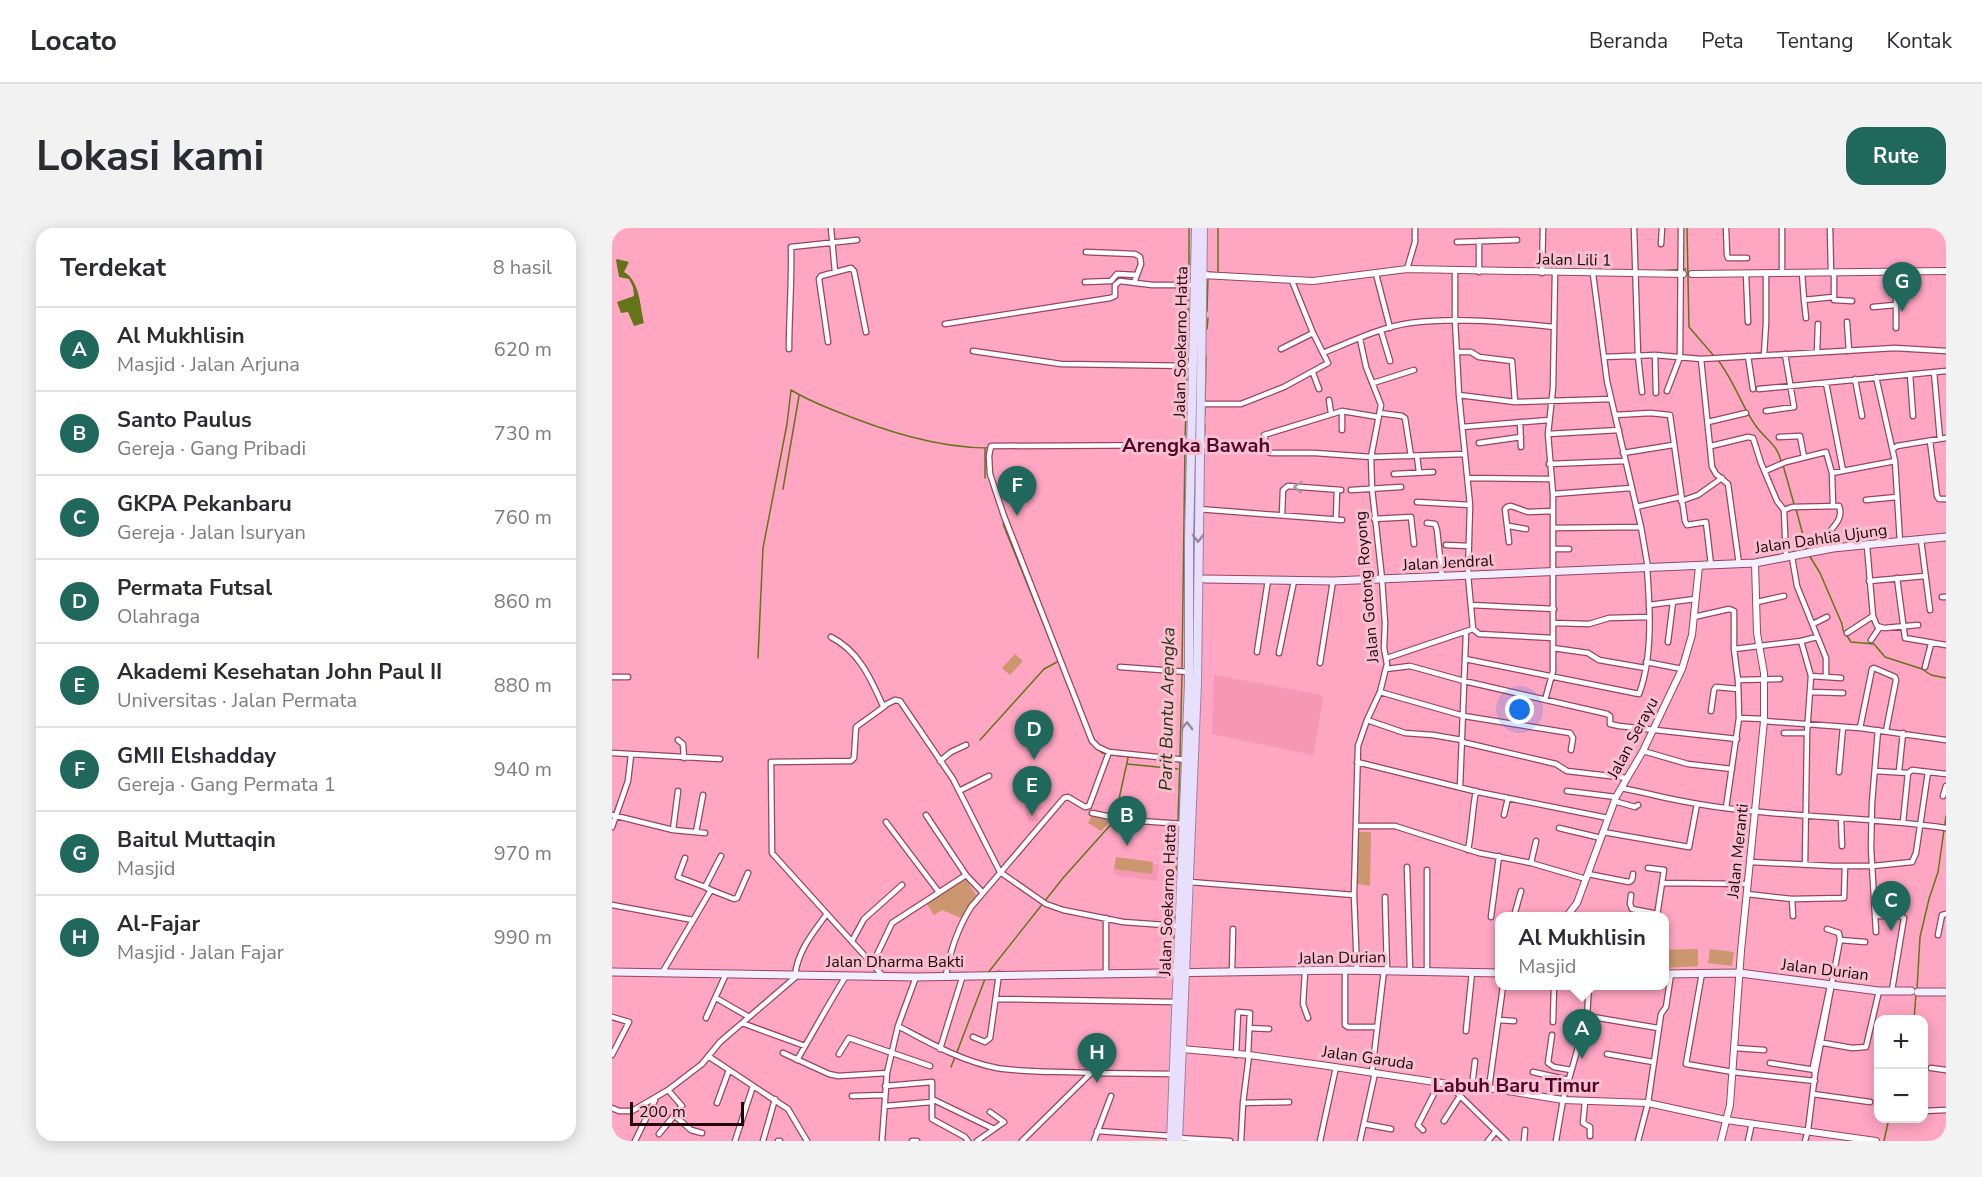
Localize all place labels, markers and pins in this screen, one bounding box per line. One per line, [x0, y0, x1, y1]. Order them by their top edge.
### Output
pin: G [1882, 262, 1922, 312]
pin: F [998, 466, 1036, 516]
pin: D [1014, 710, 1054, 760]
pin: E [1012, 766, 1052, 816]
pin: B [1108, 796, 1146, 846]
pin: C [1872, 882, 1910, 931]
pin: A [1562, 1010, 1602, 1059]
pin: H [1078, 1034, 1116, 1083]

